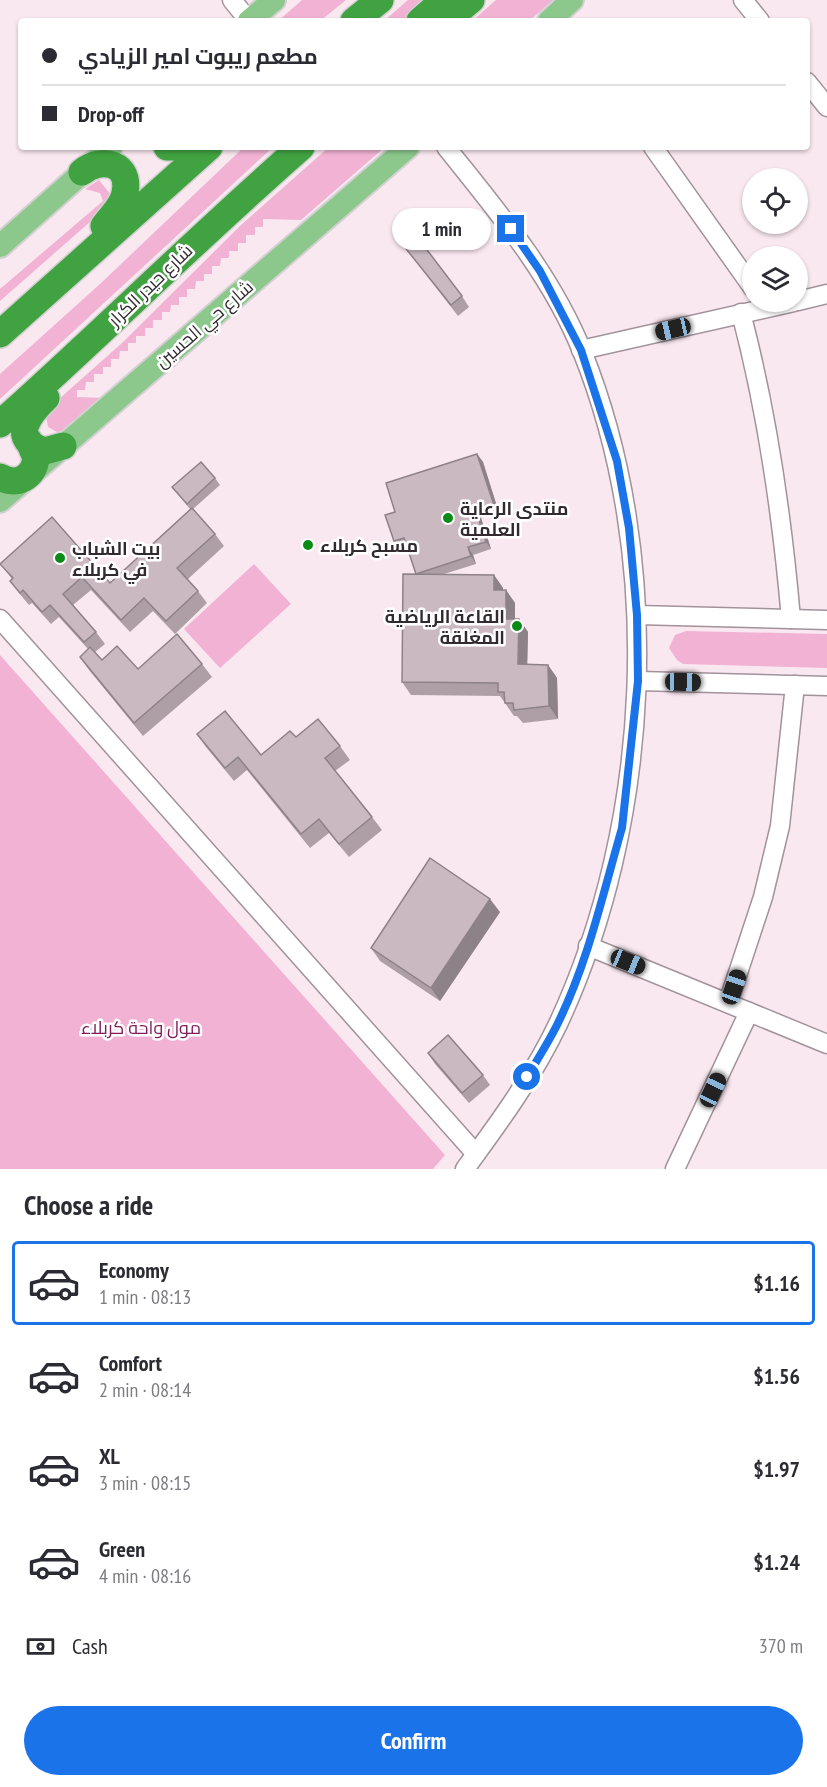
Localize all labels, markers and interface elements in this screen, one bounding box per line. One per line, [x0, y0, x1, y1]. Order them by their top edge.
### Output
text: مطعم ريبوت امير الزيادي [78, 42, 318, 70]
text: Drop-off [78, 100, 144, 128]
map controls [742, 168, 808, 312]
button: locate [742, 168, 808, 234]
callout: 1 min [391, 208, 490, 250]
route end [497, 215, 524, 242]
text: 1 min [421, 216, 462, 242]
street label: شارع حيدر الكرار [102, 239, 198, 332]
button: layers [742, 246, 808, 312]
street label: شارع حي الحسين [150, 275, 260, 375]
car [653, 316, 693, 342]
place label: منتدى الرعاية العلمية [460, 497, 568, 541]
marker: منتدى الرعاية العلمية [441, 511, 455, 525]
place label: مسبح كربلاء [320, 534, 418, 558]
place label: بيت الشباب في كربلاء [72, 537, 160, 585]
marker: مسبح كربلاء [301, 538, 315, 552]
marker: بيت الشباب في كربلاء [53, 551, 67, 565]
place label: القاعة الرياضية المغلقة [385, 605, 505, 649]
marker: القاعة الرياضية المغلقة [510, 619, 524, 633]
car [665, 673, 701, 691]
car [608, 947, 648, 977]
car [720, 967, 748, 1007]
park label: مول واحة كربلاء [81, 1016, 201, 1039]
route start [513, 1063, 540, 1090]
car [697, 1070, 729, 1110]
text: Choose a ride [24, 1188, 153, 1222]
icon: car [27, 1256, 81, 1310]
text: Economy [99, 1256, 169, 1284]
text: $1.16 [753, 1269, 800, 1297]
text: 1 min · 08:13 [99, 1284, 191, 1310]
icon: car [27, 1349, 81, 1403]
text: Comfort [99, 1349, 162, 1377]
text: $1.56 [753, 1362, 800, 1390]
text: 2 min · 08:14 [99, 1377, 191, 1403]
icon: car [27, 1442, 81, 1496]
text: XL [99, 1442, 120, 1470]
text: $1.97 [753, 1455, 800, 1483]
text: 3 min · 08:15 [99, 1470, 191, 1496]
icon: car [27, 1535, 81, 1589]
text: Green [99, 1535, 145, 1563]
text: $1.24 [753, 1548, 800, 1576]
text: 4 min · 08:16 [99, 1563, 191, 1589]
icon: cash [24, 1630, 57, 1663]
text: Cash [72, 1632, 108, 1660]
text: 370 m [759, 1633, 803, 1659]
button: Confirm [24, 1706, 803, 1775]

